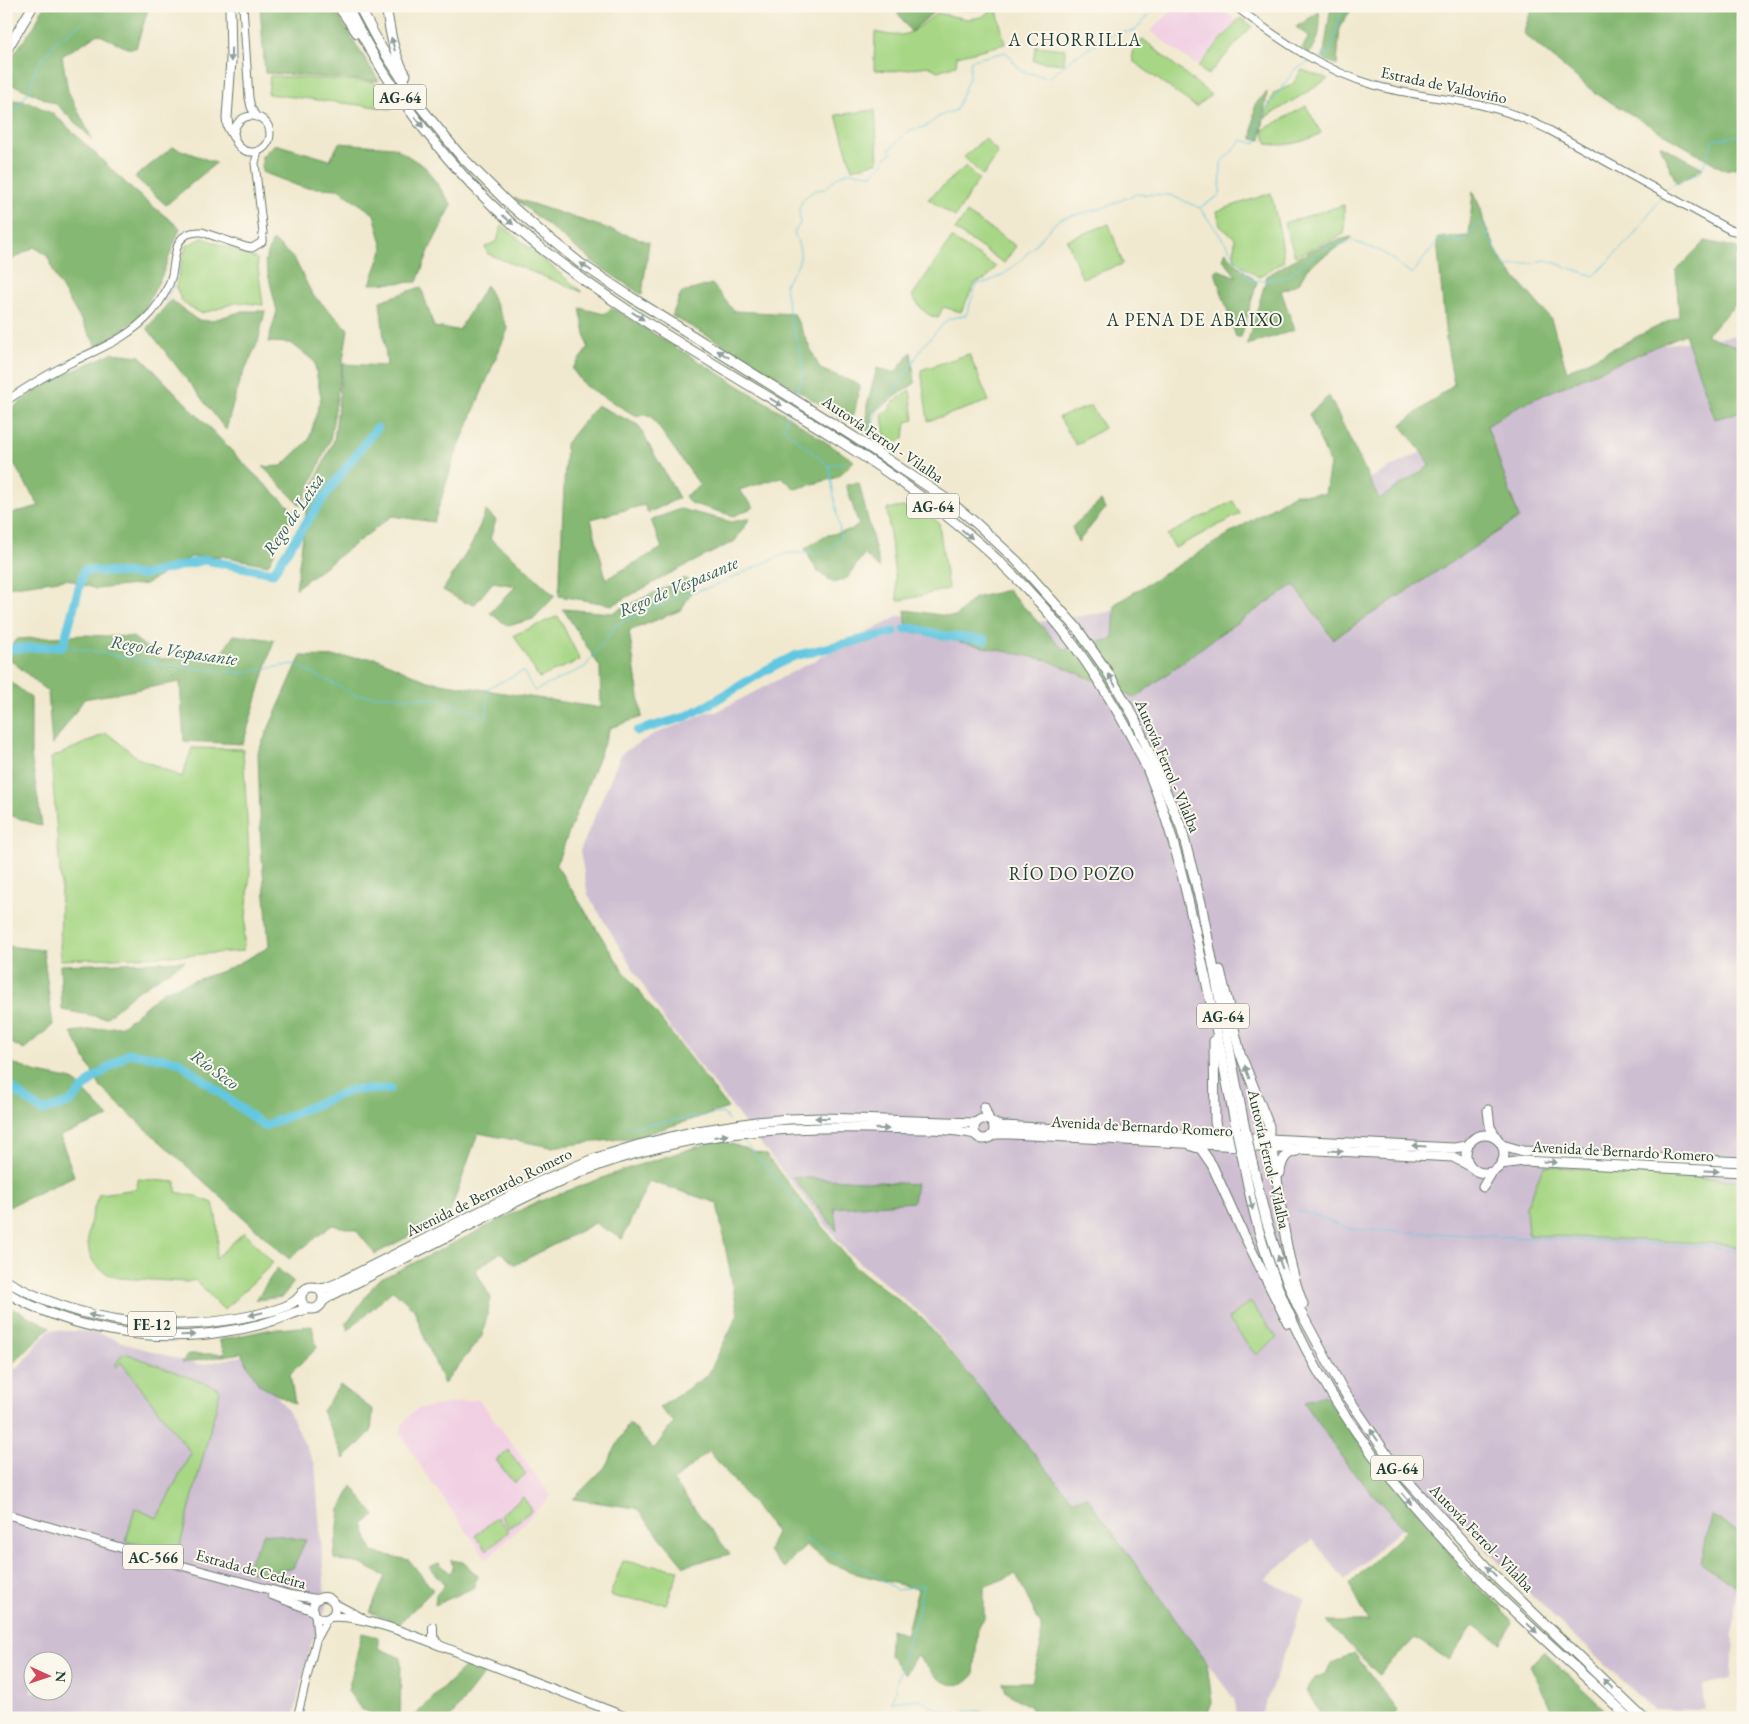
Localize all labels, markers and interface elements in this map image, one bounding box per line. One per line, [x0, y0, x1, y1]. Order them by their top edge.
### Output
district label: A CHORRILLA [1007, 28, 1142, 51]
one-way arrow [389, 37, 397, 52]
one-way arrow [227, 47, 235, 63]
street label: Estrada de Valdoviño [1379, 61, 1509, 109]
road number: AG-64 [374, 84, 426, 110]
one-way arrow [413, 115, 424, 128]
one-way arrow [501, 214, 514, 225]
one-way arrow [579, 262, 593, 272]
district label: A PENA DE ABAIXO [1105, 308, 1284, 331]
one-way arrow [631, 311, 645, 321]
one-way arrow [717, 350, 730, 359]
street label: Autovía Ferrol - Vilalba [817, 390, 948, 488]
one-way arrow [769, 397, 782, 407]
water label: Rego de Leixa [257, 469, 330, 560]
road number: AG-64 [907, 494, 959, 518]
one-way arrow [961, 528, 974, 539]
water label: Rego de Vespasante [615, 550, 743, 623]
water label: Rego de Vespasante [109, 630, 240, 671]
one-way arrow [1107, 673, 1116, 686]
street label: Autovía Ferrol - Vilalba [1130, 695, 1206, 836]
district label: RÍO DO POZO [1009, 862, 1135, 885]
road number: AG-64 [1197, 1004, 1249, 1028]
water label: Río Seco [186, 1044, 244, 1094]
one-way arrow [1243, 1064, 1251, 1079]
street label: Autovía Ferrol - Vilalba [1243, 1086, 1295, 1231]
street label: Avenida de Bernardo Romero [1050, 1111, 1234, 1141]
one-way arrow [814, 1114, 830, 1122]
one-way arrow [875, 1125, 891, 1133]
one-way arrow [713, 1131, 729, 1139]
street label: Avenida de Bernardo Romero [1531, 1136, 1715, 1166]
one-way arrow [1410, 1141, 1426, 1149]
street label: Avenida de Bernardo Romero [402, 1143, 575, 1242]
one-way arrow [1329, 1148, 1345, 1156]
one-way arrow [1542, 1159, 1558, 1167]
one-way arrow [1704, 1167, 1720, 1175]
one-way arrow [1248, 1195, 1256, 1210]
one-way arrow [1276, 1254, 1284, 1269]
one-way arrow [248, 1311, 264, 1319]
one-way arrow [88, 1312, 103, 1320]
road number: FE-12 [128, 1312, 176, 1336]
one-way arrow [180, 1330, 196, 1338]
one-way arrow [1369, 1428, 1379, 1442]
road number: AG-64 [1371, 1456, 1423, 1480]
street label: Autovía Ferrol - Vilalba [1424, 1479, 1539, 1597]
one-way arrow [1401, 1492, 1413, 1504]
road number: AC-566 [123, 1544, 183, 1570]
street label: Estrada de Cedeira [193, 1544, 309, 1594]
one-way arrow [1485, 1566, 1497, 1578]
one-way arrow [1526, 1622, 1538, 1634]
north arrow [22, 1652, 72, 1702]
text: N [52, 1671, 70, 1683]
one-way arrow [1602, 1678, 1614, 1690]

